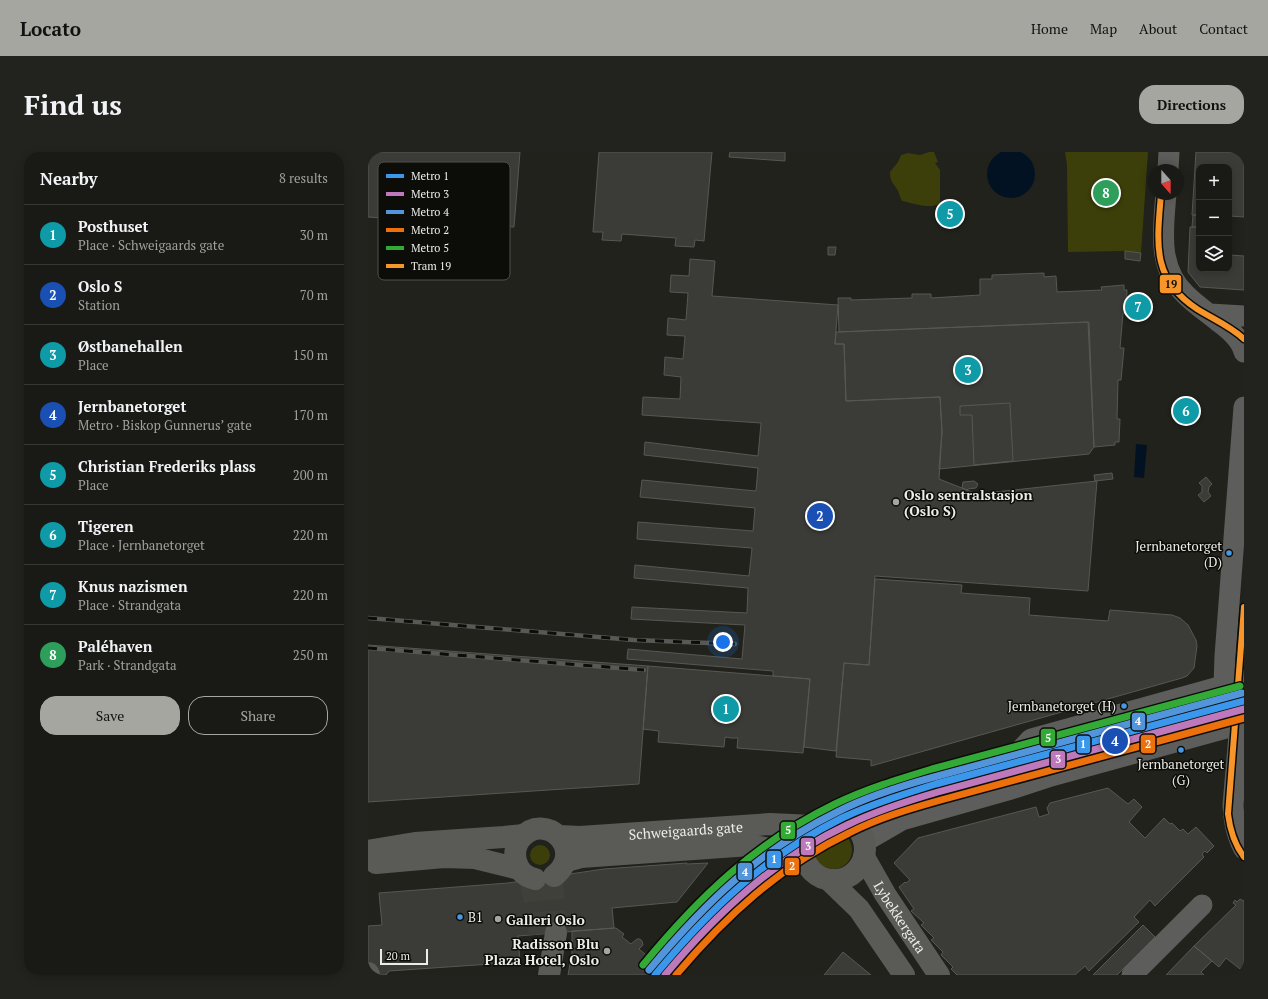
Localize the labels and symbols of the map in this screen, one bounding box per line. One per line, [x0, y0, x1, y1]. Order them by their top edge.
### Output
legend [378, 162, 510, 280]
north arrow [1148, 164, 1184, 200]
text: Metro 1 [411, 169, 449, 183]
pin: 8 [1093, 178, 1119, 208]
text: Metro 3 [411, 187, 449, 201]
pin: 5 [937, 199, 963, 229]
text: Metro 4 [411, 205, 449, 219]
text: Metro 2 [411, 223, 449, 237]
text: Metro 5 [411, 241, 449, 255]
text: Tram 19 [411, 259, 451, 273]
line badge: 19 [1159, 274, 1182, 294]
text: 19 [1165, 277, 1177, 291]
pin: 7 [1125, 292, 1151, 322]
pin: 3 [955, 355, 981, 385]
pin: 6 [1173, 396, 1199, 426]
place label: Oslo sentralstasjon (Oslo S) [904, 485, 1032, 520]
marker: Oslo sentralstasjon (Oslo S) [891, 497, 901, 507]
pin: 2 [807, 501, 833, 531]
place label: Jernbanetorget (D) [1135, 537, 1222, 571]
marker: Jernbanetorget (D) [1224, 548, 1234, 558]
your location [713, 632, 733, 652]
pin: 1 [713, 694, 739, 724]
place label: Jernbanetorget (H) [1008, 697, 1116, 715]
marker: Jernbanetorget (H) [1119, 701, 1129, 711]
line badge: 4 [1131, 712, 1146, 731]
text: 4 [1135, 714, 1142, 728]
pin: 4 [1102, 726, 1128, 756]
line badge: 5 [1040, 728, 1056, 747]
text: 5 [1045, 731, 1051, 745]
line badge: 2 [1140, 734, 1156, 754]
line badge: 1 [1076, 735, 1091, 754]
text: 1 [1080, 737, 1086, 751]
text: 2 [1145, 737, 1151, 751]
marker: Jernbanetorget (G) [1176, 745, 1186, 755]
line badge: 3 [1050, 750, 1066, 769]
text: 3 [1055, 752, 1061, 766]
place label: Jernbanetorget (G) [1138, 755, 1225, 789]
street label: Schweigaards gate [628, 816, 743, 843]
line badge: 5 [780, 821, 796, 840]
text: 5 [785, 823, 791, 837]
line badge: 3 [800, 837, 815, 856]
text: 3 [805, 839, 811, 853]
line badge: 1 [766, 850, 782, 869]
text: 1 [771, 852, 777, 866]
line badge: 2 [784, 857, 800, 876]
text: 2 [789, 859, 795, 873]
line badge: 4 [737, 862, 753, 881]
text: 4 [742, 865, 749, 879]
street label: Lybekkergata [870, 877, 931, 956]
place label: B1 [468, 908, 483, 926]
place label: Galleri Oslo [506, 910, 585, 929]
marker: B1 [455, 912, 465, 922]
marker: Galleri Oslo [493, 914, 503, 924]
place label: Radisson Blu Plaza Hotel, Oslo [485, 934, 599, 969]
marker: Radisson Blu Plaza Hotel, Oslo [602, 946, 612, 956]
scale bar [380, 947, 428, 966]

